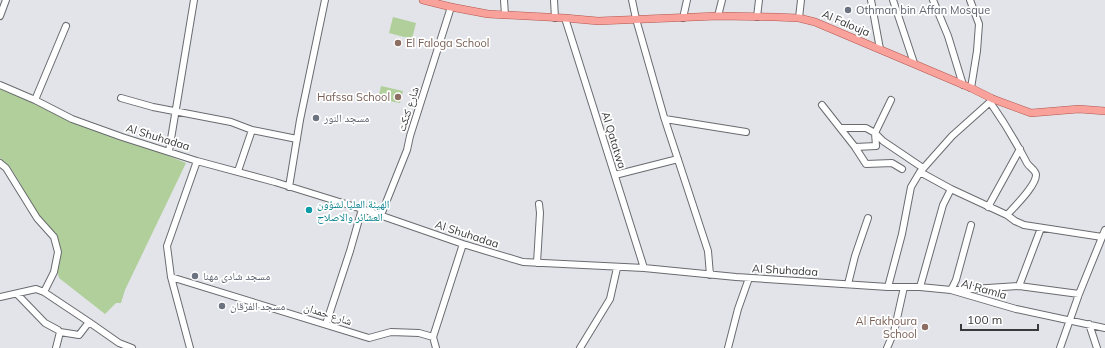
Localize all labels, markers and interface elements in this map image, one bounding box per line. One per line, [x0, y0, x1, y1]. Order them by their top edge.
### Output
place label: Othman bin Affan Mosque [856, 3, 990, 17]
marker: Othman bin Affan Mosque [843, 5, 853, 15]
street label: Al Falouja [820, 7, 872, 39]
place label: El Faloga School [406, 36, 489, 50]
marker: El Faloga School [393, 38, 403, 48]
street label: شارع كتكت [394, 85, 422, 133]
place label: Hafssa School [317, 90, 390, 104]
marker: Hafssa School [393, 92, 403, 102]
street label: Al Qatatwa [599, 110, 629, 170]
place label: مسجد النور [323, 111, 369, 125]
marker: مسجد النور [311, 113, 321, 123]
street label: Al Shuhadaa [124, 121, 192, 153]
place label: الهيئة العليا لشؤون العشائر والاصلاح [317, 197, 389, 224]
marker: الهيئة العليا لشؤون العشائر والاصلاح [304, 205, 314, 215]
street label: Al Shuhadaa [433, 217, 501, 251]
street label: Al Shuhadaa [752, 261, 818, 279]
place label: مسجد شادى مهنا [203, 269, 270, 283]
marker: مسجد شادى مهنا [190, 271, 200, 281]
street label: Al Ramla [960, 276, 1008, 302]
place label: مسجد الفرقان [230, 299, 285, 313]
street label: شارع حمدان [302, 300, 354, 328]
marker: مسجد الفرقان [217, 301, 227, 311]
scale bar [961, 306, 1038, 332]
text: 100 m [967, 312, 1002, 327]
place label: Al Fakhoura School [856, 314, 917, 341]
marker: Al Fakhoura School [920, 322, 930, 332]

